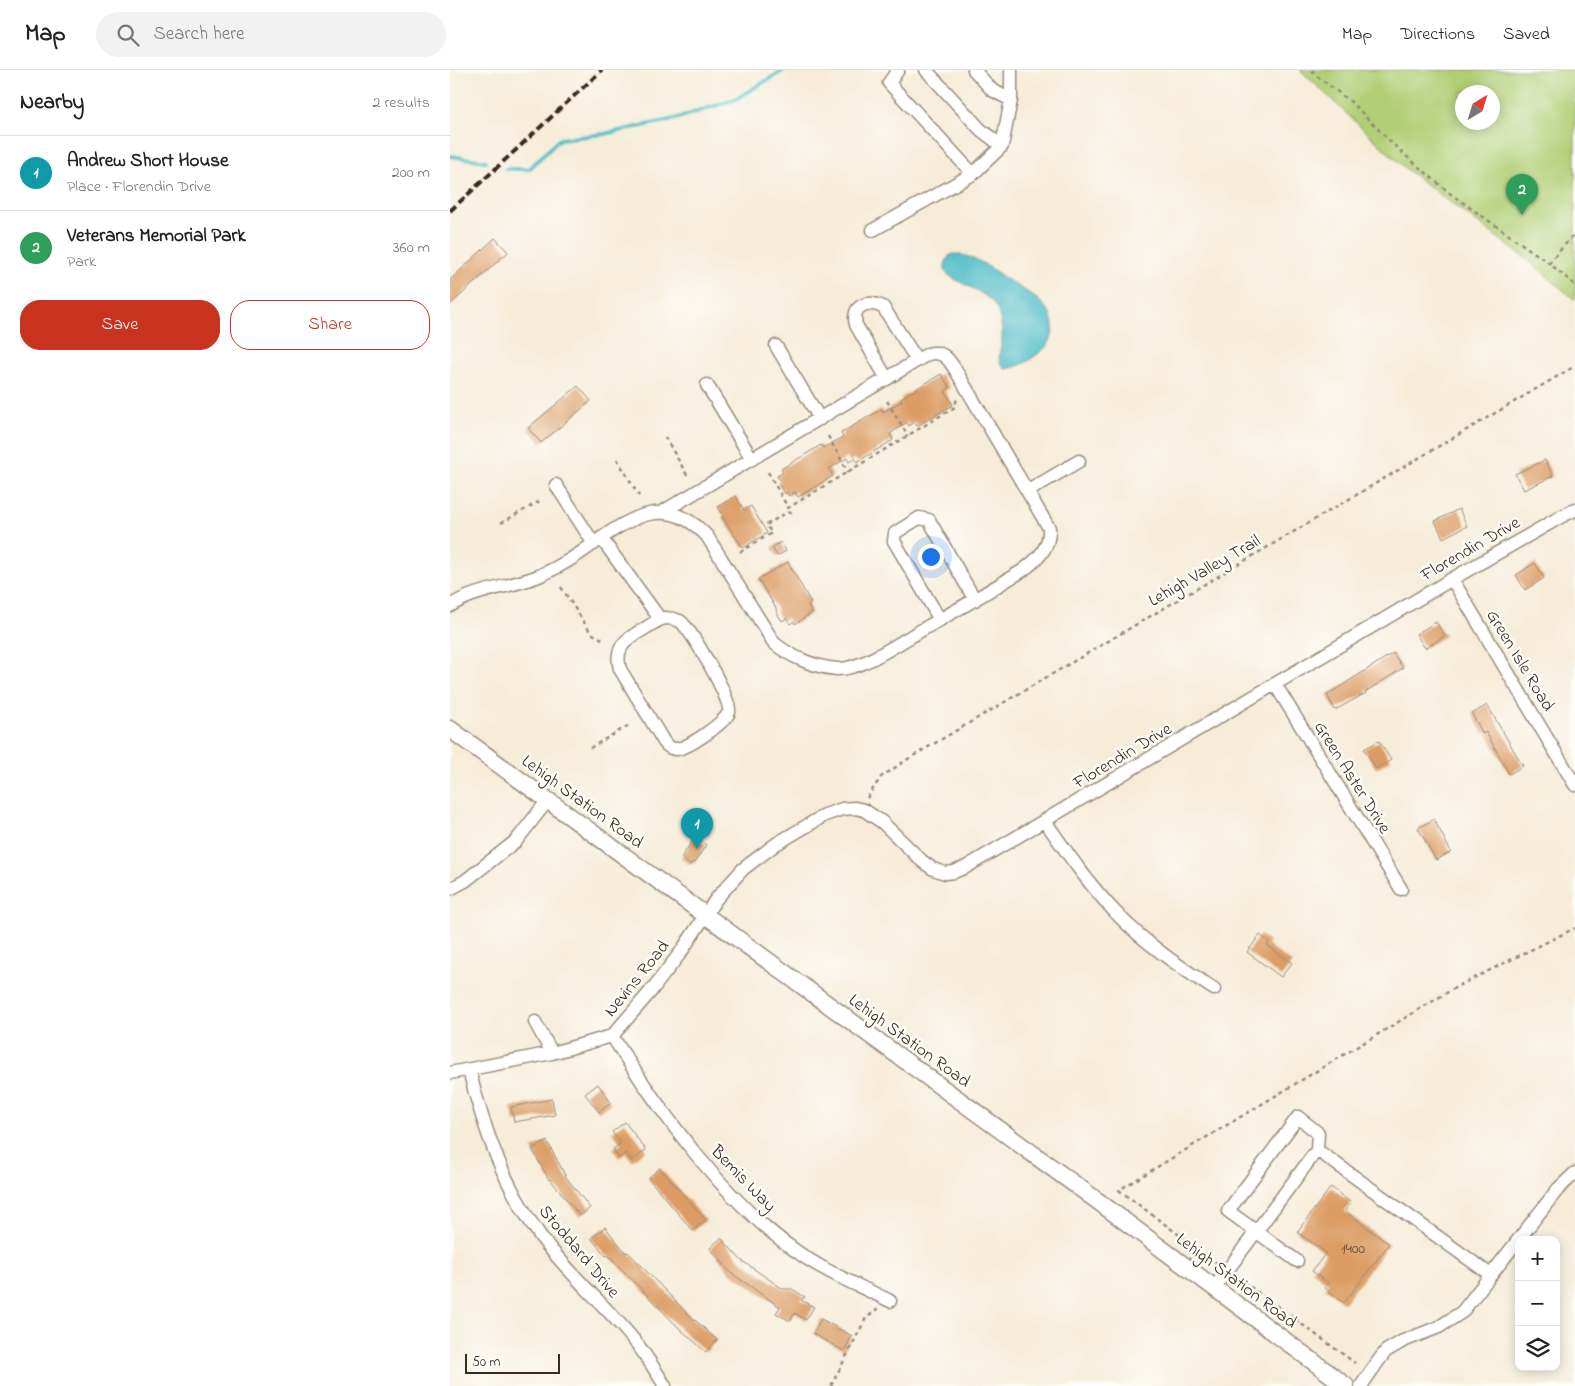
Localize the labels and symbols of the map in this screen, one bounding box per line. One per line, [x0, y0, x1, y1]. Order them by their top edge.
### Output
north arrow [1455, 85, 1500, 130]
pin: 2 [1506, 174, 1538, 215]
street label: Florendin Drive [1416, 510, 1526, 589]
street label: Lehigh Valley Trail [1144, 529, 1266, 615]
your location [918, 544, 944, 570]
street label: Green Isle Road [1479, 605, 1560, 717]
street label: Florendin Drive [1068, 717, 1178, 797]
street label: Green Aster Drive [1306, 717, 1397, 840]
street label: Lehigh Station Road [515, 749, 648, 857]
pin: 1 [681, 808, 713, 849]
street label: Nevins Road [598, 935, 677, 1023]
street label: Lehigh Station Road [842, 988, 975, 1096]
street label: Bemis Way [703, 1139, 781, 1219]
street label: Stoddard Drive [532, 1200, 626, 1305]
street label: Lehigh Station Road [1169, 1227, 1302, 1337]
house number: 1400 [1341, 1238, 1365, 1260]
scale bar [465, 1351, 560, 1374]

